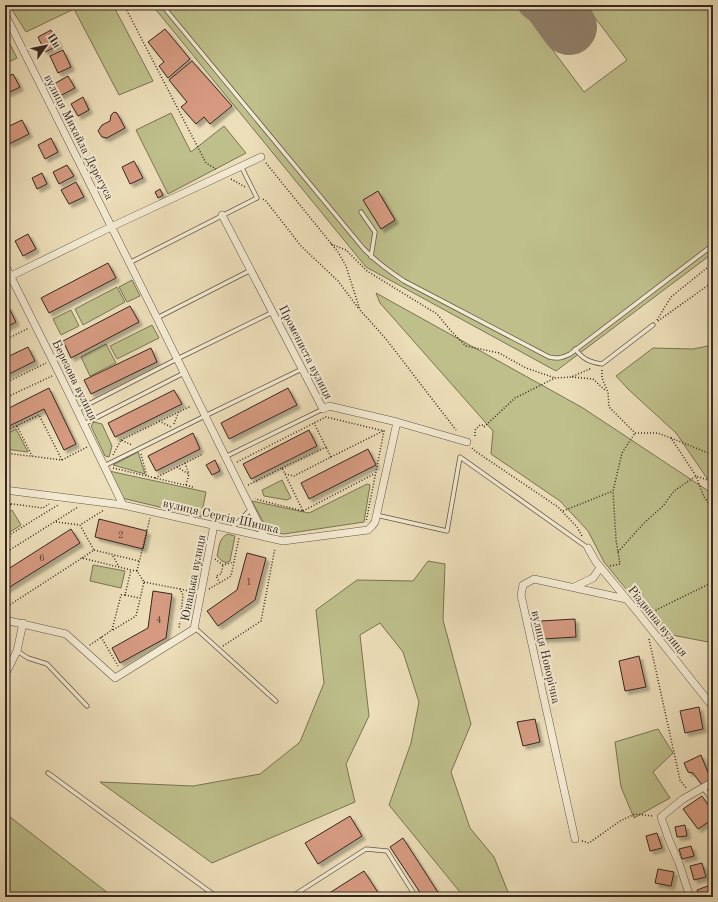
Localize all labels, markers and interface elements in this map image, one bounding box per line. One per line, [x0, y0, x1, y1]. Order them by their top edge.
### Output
north arrow [26, 26, 66, 66]
text: Пн [44, 32, 62, 51]
street label: вулиця Михайла Дерегуса [41, 73, 115, 202]
street label: Промениста вулиця [276, 303, 334, 402]
street label: Березова вулиця [49, 338, 99, 423]
street label: вулиця Сергія Шишка [162, 497, 280, 536]
house number: 2 [118, 530, 124, 540]
street label: Юнацька вулиця [180, 534, 208, 623]
house number: 6 [39, 553, 45, 563]
house number: 1 [246, 577, 252, 587]
street label: Різдвяна вулиця [625, 583, 690, 659]
street label: вулиця Новорічна [528, 609, 563, 705]
house number: 4 [156, 615, 162, 625]

